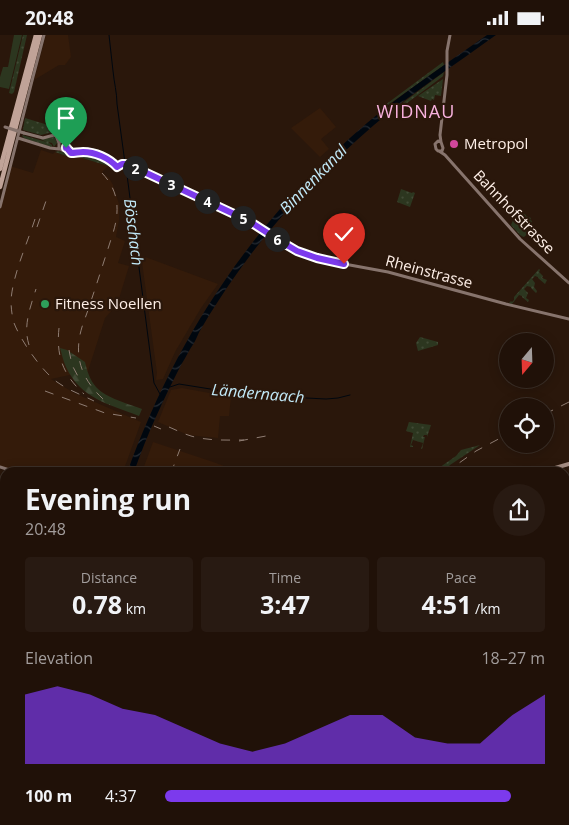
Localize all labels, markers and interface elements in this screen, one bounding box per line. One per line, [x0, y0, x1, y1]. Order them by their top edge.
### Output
text: 20:48 [25, 5, 74, 31]
pin [45, 97, 87, 148]
district label: WIDNAU [377, 99, 455, 123]
icon: arrive [52, 104, 80, 132]
place label: Metropol [464, 133, 528, 153]
marker: Metropol [448, 138, 460, 150]
water label: Binnenkanal [274, 139, 352, 218]
pin: 2 [122, 155, 148, 181]
text: 2 [131, 159, 140, 178]
street label: Bahnhofstrasse [470, 165, 560, 258]
pin: 3 [158, 171, 184, 197]
text: 3 [167, 175, 176, 194]
pin: 4 [194, 189, 220, 213]
text: 4 [203, 192, 212, 211]
water label: Böschach [119, 197, 149, 267]
pin: 5 [230, 205, 256, 231]
text: 5 [239, 209, 248, 228]
pin [323, 213, 365, 264]
icon: check [330, 220, 358, 248]
pin: 6 [264, 227, 290, 251]
text: 6 [273, 230, 282, 249]
street label: Rheinstrasse [383, 250, 475, 292]
place label: Fitness Noellen [55, 293, 162, 313]
marker: Fitness Noellen [39, 298, 51, 310]
north arrow [499, 333, 554, 387]
map controls [499, 333, 554, 453]
water label: Ländernaach [211, 378, 305, 408]
button: locate [499, 398, 554, 453]
text: Evening run [25, 480, 191, 518]
button: share [493, 484, 545, 536]
text: 20:48 [25, 518, 66, 540]
text: Distance [81, 568, 137, 587]
text: Time [269, 568, 301, 587]
text: Pace [446, 568, 476, 587]
text: 0.78 [72, 587, 122, 621]
text: 3:47 [260, 587, 310, 621]
text: 4:51 [421, 587, 471, 621]
text: km [122, 599, 146, 618]
text: /km [471, 599, 501, 618]
text: Elevation [25, 647, 93, 669]
text: 18–27 m [481, 647, 545, 669]
text: 100 m [25, 785, 72, 807]
text: 4:37 [105, 785, 137, 807]

